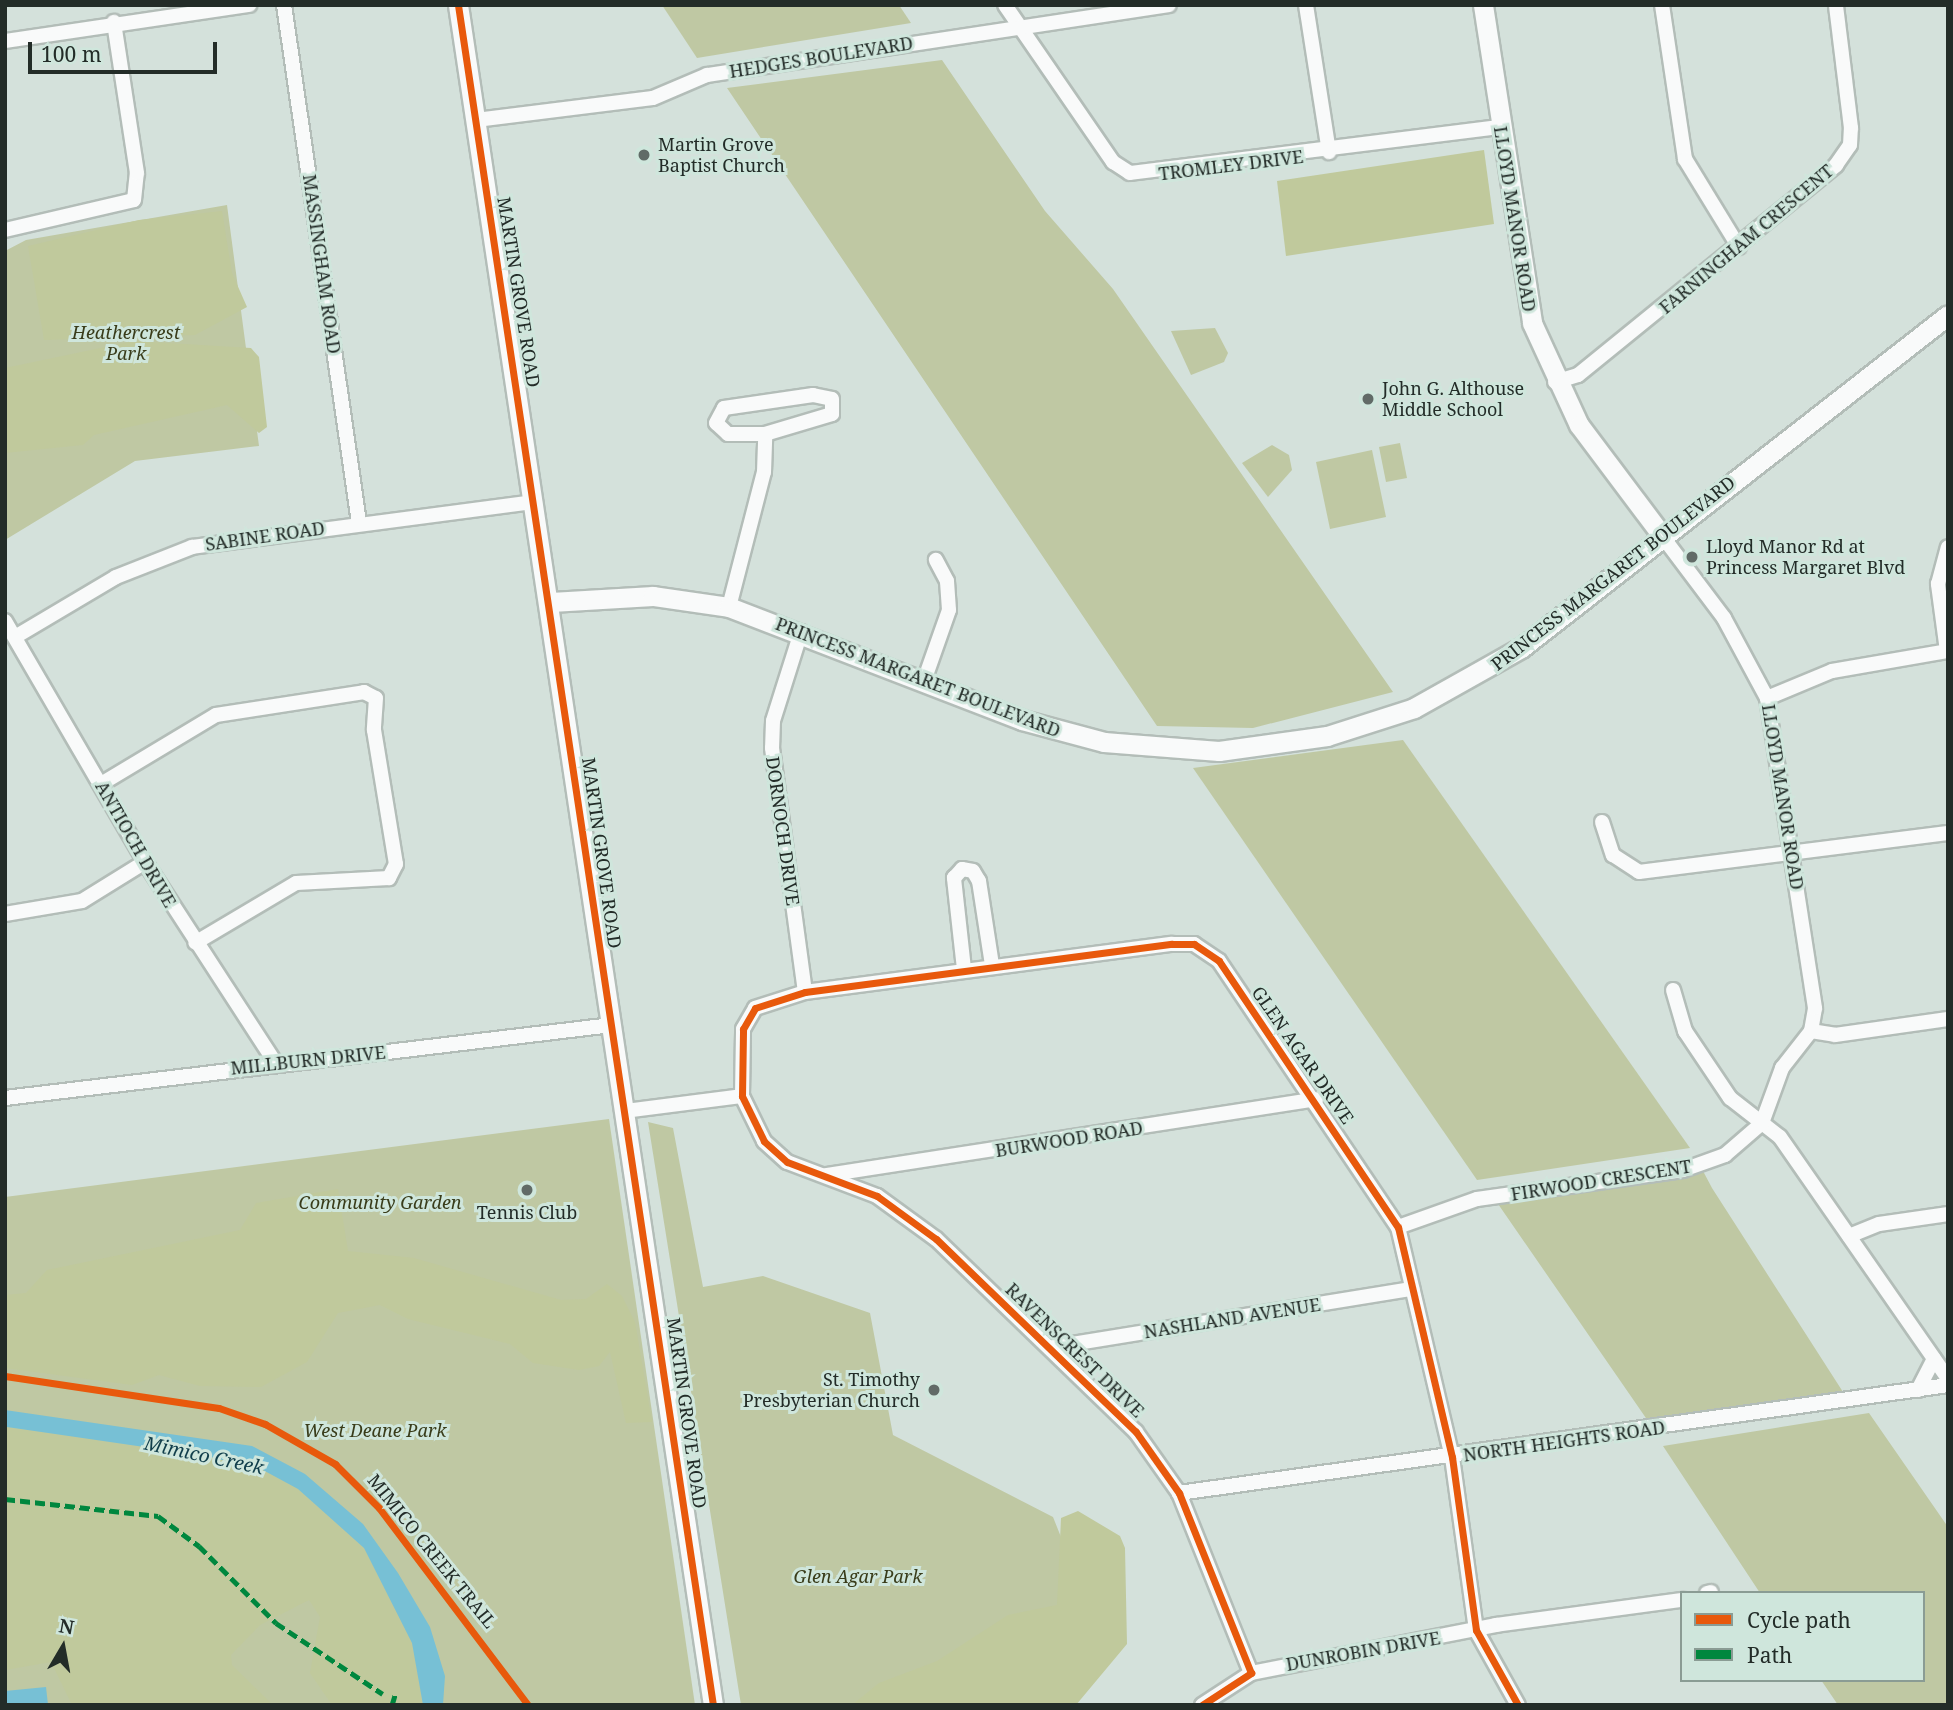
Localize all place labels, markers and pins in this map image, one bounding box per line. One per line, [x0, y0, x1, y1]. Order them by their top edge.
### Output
place label: Martin Grove Baptist Church [658, 134, 785, 176]
marker: Martin Grove Baptist Church [636, 147, 652, 163]
place label: John G. Althouse Middle School [1382, 378, 1524, 420]
marker: John G. Althouse Middle School [1360, 391, 1376, 407]
place label: Lloyd Manor Rd at Princess Margaret Blvd [1706, 536, 1905, 578]
marker: Lloyd Manor Rd at Princess Margaret Blvd [1684, 549, 1700, 565]
marker: Tennis Club [519, 1182, 535, 1198]
place label: Tennis Club [477, 1201, 577, 1223]
place label: St. Timothy Presbyterian Church [743, 1369, 920, 1412]
marker: St. Timothy Presbyterian Church [926, 1382, 942, 1398]

